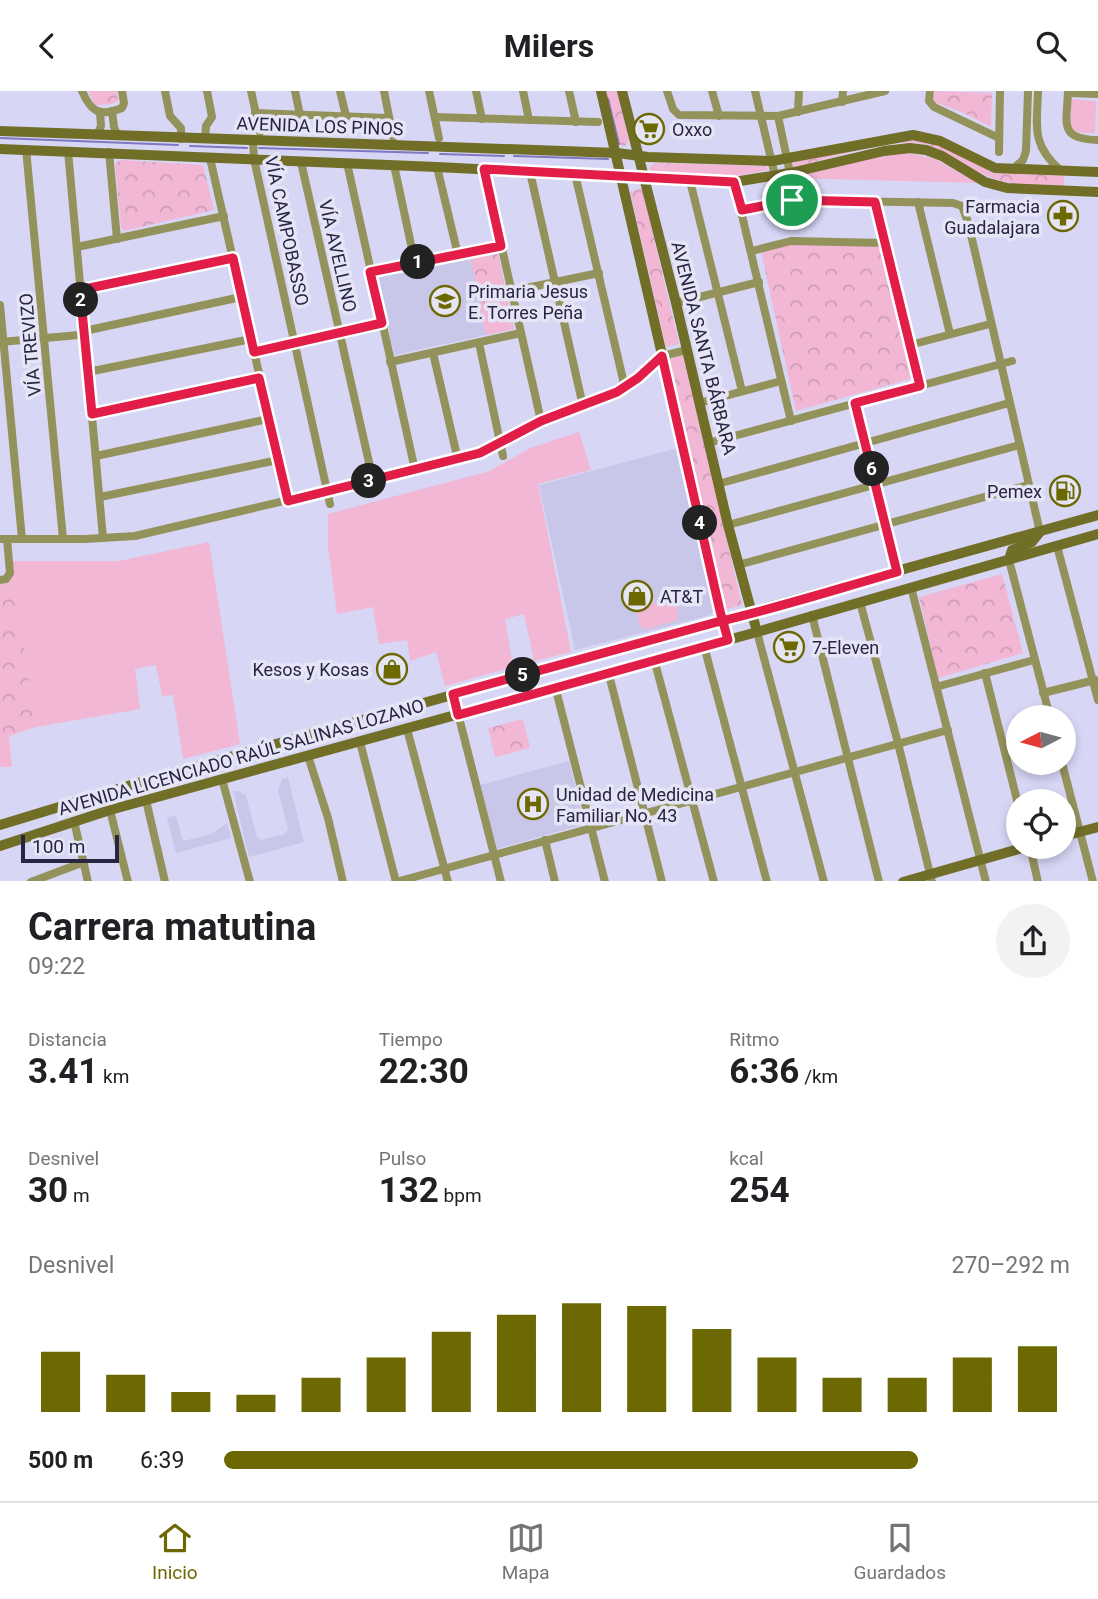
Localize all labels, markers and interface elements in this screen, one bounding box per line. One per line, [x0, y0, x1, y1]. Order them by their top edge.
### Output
icon: back [28, 27, 66, 65]
text: Milers [504, 27, 594, 65]
icon: search [1032, 27, 1070, 65]
supermarket icon: Oxxo [632, 112, 666, 146]
street label: AVENIDA LOS PINOS [236, 113, 404, 139]
place label: Oxxo [672, 119, 712, 140]
street label: VÍA CAMPOBASSO [261, 154, 313, 308]
pin [762, 170, 822, 230]
icon: arrive [773, 181, 811, 219]
place label: Farmacia Guadalajara [944, 196, 1040, 238]
street label: VÍA AVELLINO [315, 198, 361, 314]
pharmacy icon: Farmacia Guadalajara [1046, 199, 1080, 233]
street label: AVENIDA SANTA BÁRBARA [667, 239, 741, 457]
pin: 1 [400, 245, 436, 279]
text: 1 [412, 250, 423, 273]
place label: Primaria Jesus E. Torres Peña [468, 281, 588, 323]
pin: 2 [64, 283, 98, 318]
school or university icon: Primaria Jesus E. Torres Peña [428, 284, 462, 318]
text: 2 [75, 288, 86, 311]
street label: VÍA TREVIZO [15, 292, 45, 398]
pin: 6 [854, 451, 890, 487]
text: 6 [866, 457, 877, 480]
pin: 3 [352, 463, 386, 499]
text: 3 [363, 469, 374, 492]
fuel station icon: Pemex [1048, 474, 1082, 508]
place label: Pemex [987, 481, 1042, 502]
pin: 4 [682, 505, 718, 541]
text: 4 [694, 511, 705, 534]
shop icon: AT&T [620, 579, 654, 613]
place label: AT&T [660, 586, 704, 607]
supermarket icon: 7-Eleven [772, 630, 806, 664]
place label: 7-Eleven [812, 637, 879, 658]
shop icon: Kesos y Kosas [375, 652, 409, 686]
pin: 5 [505, 657, 540, 693]
place label: Kesos y Kosas [252, 659, 369, 680]
text: 5 [517, 663, 528, 686]
street label: AVENIDA LICENCIADO RAÚL SALINAS LOZANO [56, 695, 426, 819]
north arrow [1006, 705, 1076, 775]
map controls [1006, 705, 1076, 859]
place label: Unidad de Medicina Familiar No. 43 [556, 784, 714, 826]
hospital icon: Unidad de Medicina Familiar No. 43 [516, 787, 550, 821]
button: locate [1006, 789, 1076, 859]
scale bar [21, 832, 119, 864]
text: 100 m [32, 835, 85, 858]
button: share [996, 904, 1070, 978]
text: Carrera matutina [28, 905, 316, 949]
text: 09:22 [28, 953, 85, 980]
text: Distancia [28, 1028, 107, 1051]
text: Tiempo [379, 1028, 443, 1051]
text: Ritmo [729, 1028, 779, 1051]
text: 3.41 [28, 1051, 98, 1092]
text: 22:30 [379, 1051, 469, 1092]
text: 6:36 [729, 1051, 799, 1092]
text: km [98, 1065, 129, 1088]
text: /km [799, 1065, 838, 1088]
text: Desnivel [28, 1147, 99, 1170]
text: Pulso [379, 1147, 426, 1170]
text: kcal [729, 1147, 764, 1170]
text: 30 [28, 1170, 68, 1211]
text: 132 [379, 1170, 439, 1211]
text: 254 [729, 1170, 790, 1211]
text: m [68, 1184, 90, 1207]
text: bpm [439, 1184, 482, 1207]
text: Desnivel [28, 1252, 114, 1279]
text: 270–292 m [951, 1252, 1070, 1279]
text: 500 m [28, 1447, 93, 1474]
text: 6:39 [140, 1447, 184, 1474]
tab: Inicio [152, 1519, 198, 1584]
tab: Mapa [502, 1519, 550, 1584]
tab: Guardados [854, 1519, 946, 1584]

